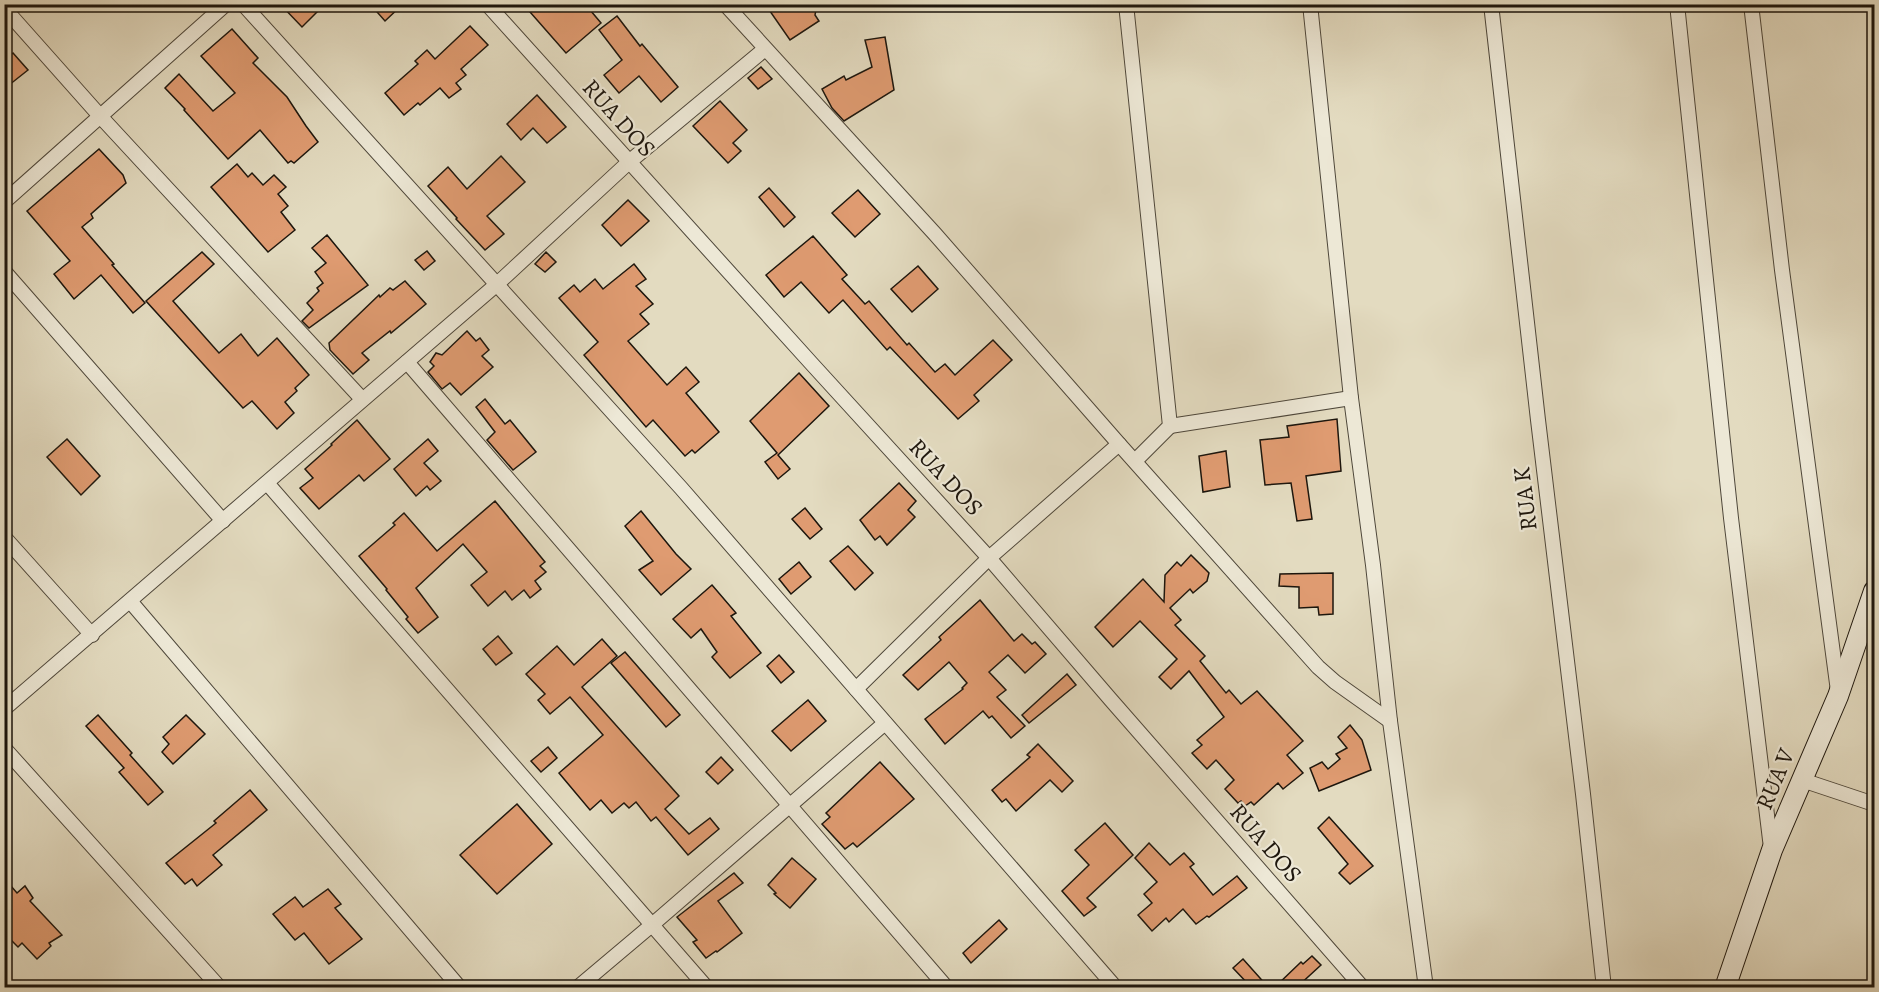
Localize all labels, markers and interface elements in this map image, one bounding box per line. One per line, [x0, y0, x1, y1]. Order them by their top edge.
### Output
street label: RUA DOS [575, 72, 663, 164]
street label: RUA DOS [902, 431, 990, 523]
street label: RUA K [1505, 465, 1545, 533]
street label: RUA V [1748, 743, 1802, 815]
street label: RUA DOS [1223, 797, 1309, 889]

